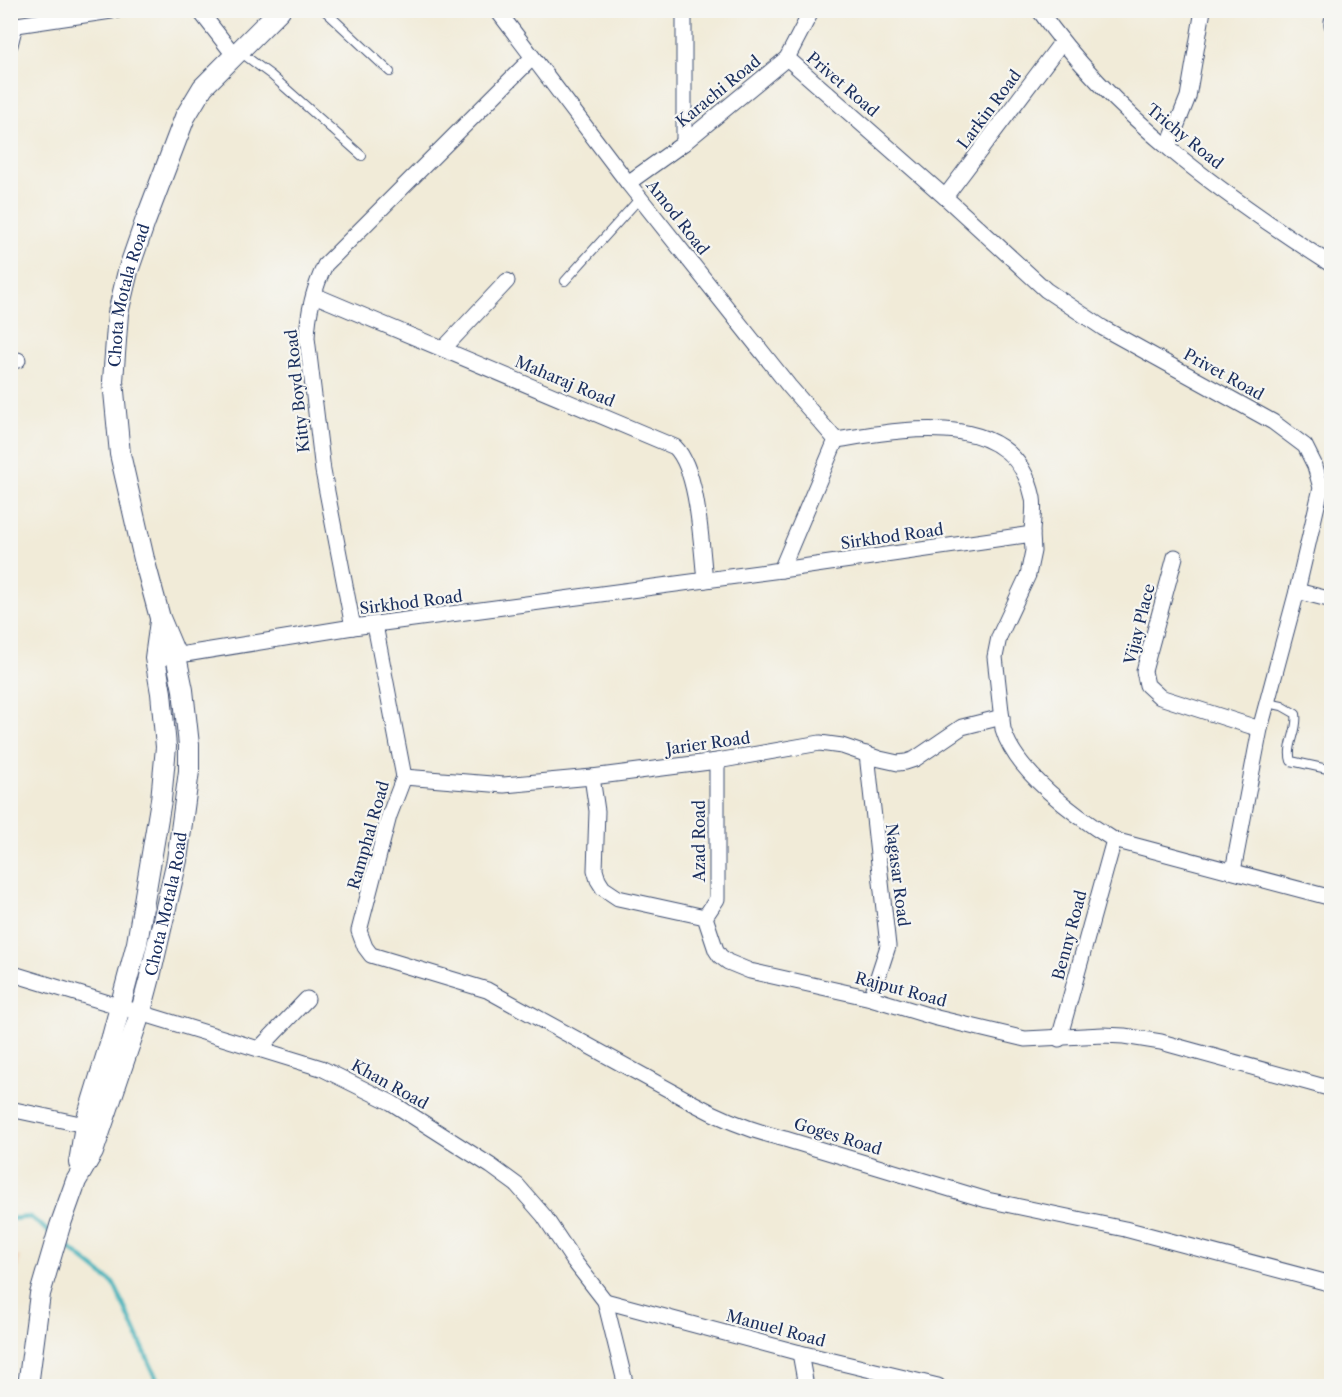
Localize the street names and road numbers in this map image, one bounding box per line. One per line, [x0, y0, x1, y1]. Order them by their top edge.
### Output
street label: Privet Road [803, 47, 883, 121]
street label: Karachi Road [672, 51, 765, 131]
street label: Larkin Road [953, 65, 1025, 152]
street label: Trichy Road [1143, 99, 1228, 173]
street label: Amod Road [642, 175, 714, 259]
street label: Chota Motala Road [104, 221, 154, 368]
street label: Kitty Boyd Road [281, 328, 313, 454]
street label: Privet Road [1180, 344, 1268, 404]
street label: Maharaj Road [512, 351, 618, 411]
street label: Sirkhod Road [839, 519, 945, 553]
street label: Vijay Place [1119, 581, 1159, 668]
street label: Sirkhod Road [358, 586, 464, 618]
street label: Jarier Road [662, 727, 752, 759]
street label: Ramphal Road [343, 778, 393, 892]
street label: Azad Road [689, 800, 709, 883]
street label: Nagasar Road [882, 822, 914, 928]
street label: Chota Motala Road [140, 830, 191, 978]
street label: Benny Road [1047, 888, 1091, 982]
street label: Rajput Road [853, 967, 949, 1011]
street label: Khan Road [348, 1055, 432, 1113]
street label: Goges Road [792, 1113, 885, 1159]
street label: Manuel Road [724, 1305, 828, 1351]

